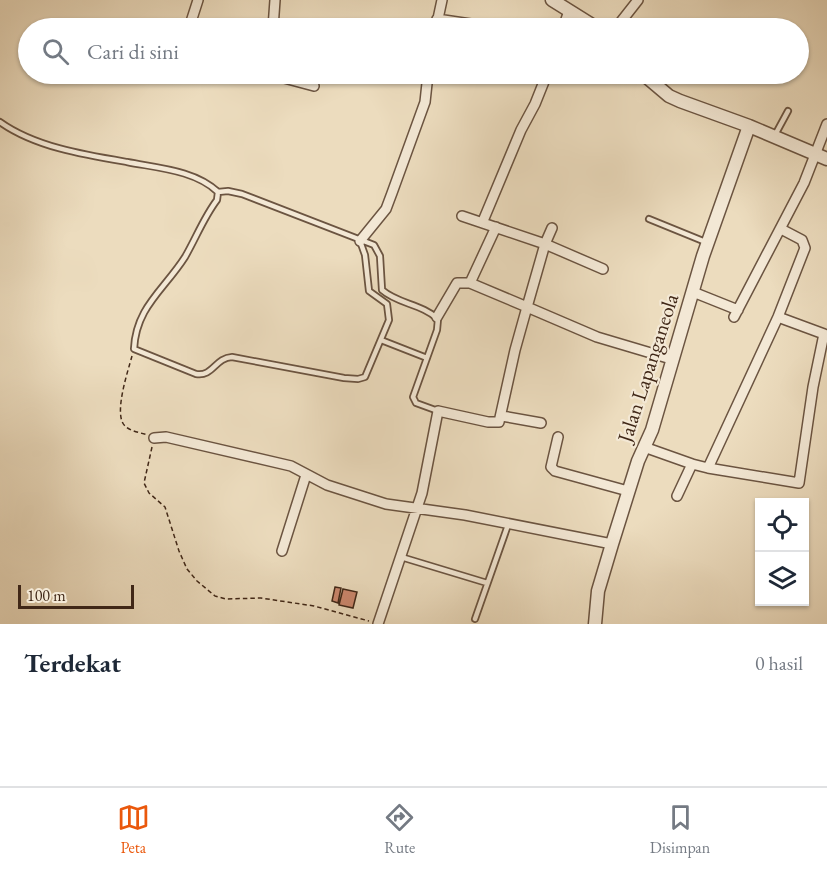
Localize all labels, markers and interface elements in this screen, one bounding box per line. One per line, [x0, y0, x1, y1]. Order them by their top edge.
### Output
search box [18, 18, 809, 84]
icon: search [39, 35, 72, 68]
text: Cari di sini [87, 37, 179, 66]
street label: Jalan Lapanganeola [610, 289, 684, 448]
map controls [755, 498, 809, 606]
button: locate [755, 498, 809, 552]
button: layers [755, 552, 809, 606]
scale bar [18, 582, 134, 610]
text: 100 m [27, 585, 66, 606]
text: Terdekat [24, 646, 121, 680]
text: 0 hasil [755, 650, 803, 676]
tab: Peta [117, 801, 150, 858]
tab: Rute [383, 801, 416, 858]
tab: Disimpan [650, 801, 710, 858]

